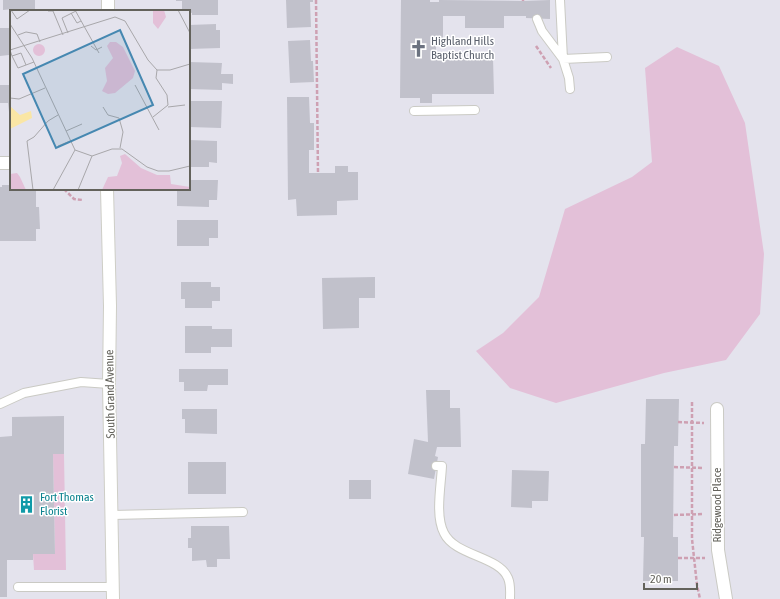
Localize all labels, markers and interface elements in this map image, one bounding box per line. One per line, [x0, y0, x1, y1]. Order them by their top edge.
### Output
inset map [10, 10, 190, 190]
place label: Highland Hills Baptist Church [431, 34, 494, 62]
church icon: Highland Hills Baptist Church [408, 38, 428, 58]
street label: South Grand Avenue [102, 349, 118, 439]
street label: Ridgewood Place [710, 468, 724, 542]
place label: Fort Thomas Florist [40, 490, 94, 518]
building icon: Fort Thomas Florist [17, 494, 37, 514]
scale bar [644, 565, 697, 591]
text: 20 m [650, 572, 672, 586]

